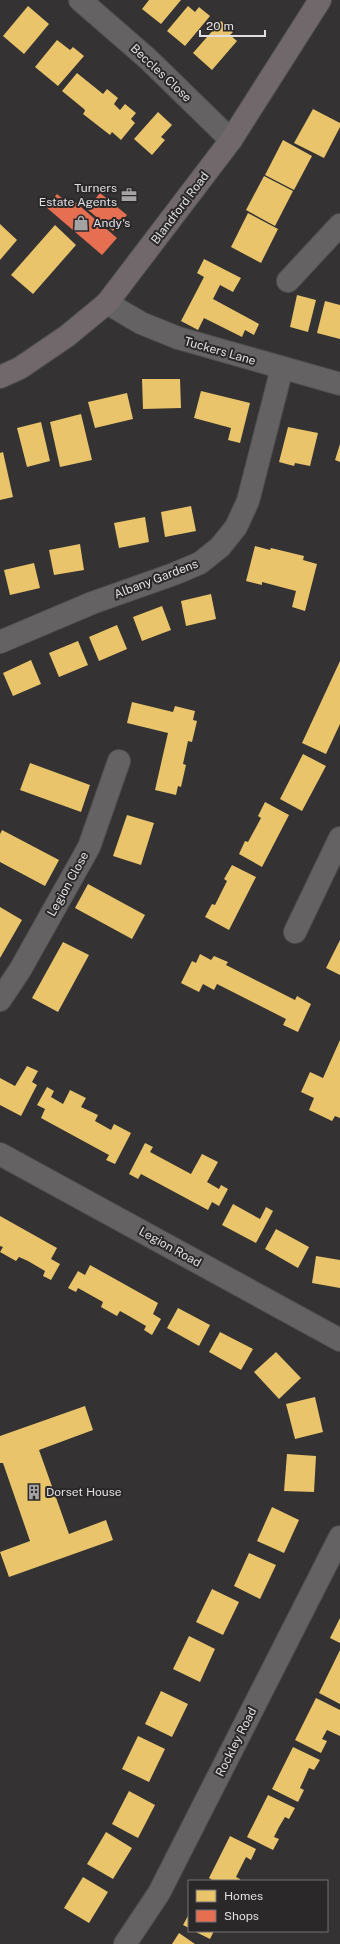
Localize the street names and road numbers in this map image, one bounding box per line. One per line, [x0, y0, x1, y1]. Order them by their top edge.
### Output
street label: Beccles Close [128, 41, 194, 105]
street label: Blandford Road [148, 169, 212, 247]
street label: Tuckers Lane [183, 334, 258, 368]
street label: Albany Gardens [112, 557, 200, 601]
street label: Legion Close [44, 849, 92, 919]
street label: Legion Road [136, 1224, 204, 1270]
street label: Rockley Road [213, 1705, 259, 1779]

